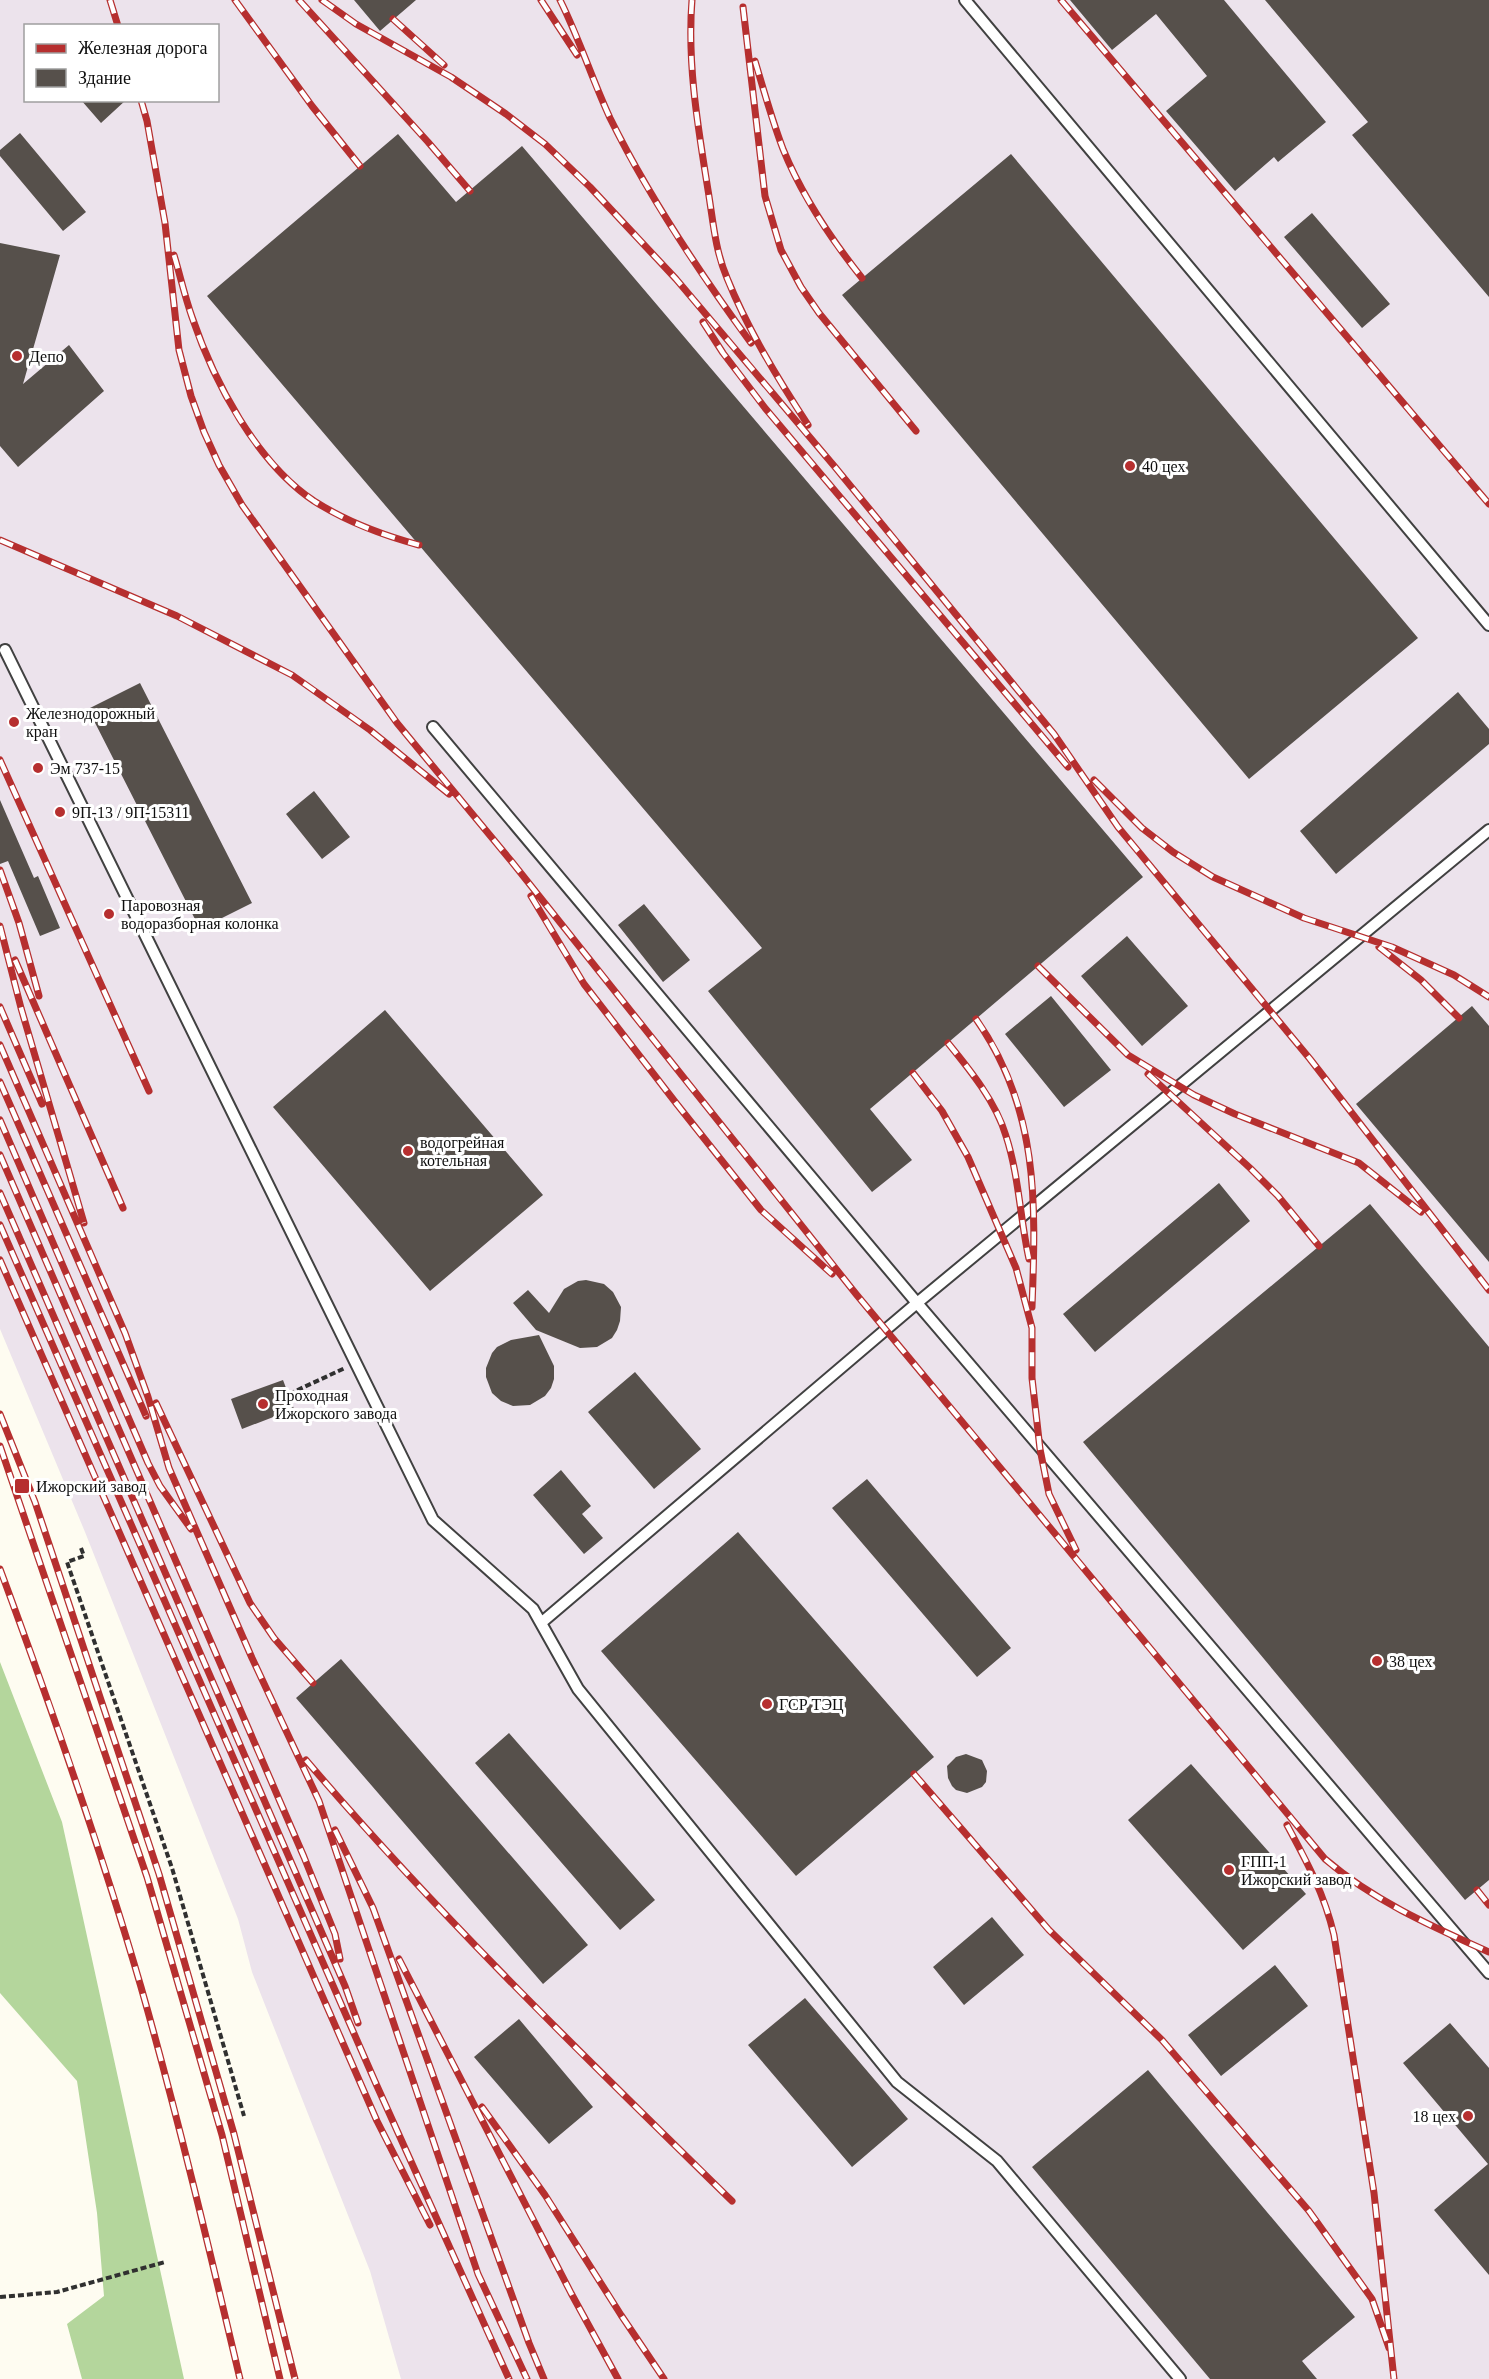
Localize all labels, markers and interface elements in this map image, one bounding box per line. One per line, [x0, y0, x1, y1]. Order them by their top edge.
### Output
legend [24, 24, 219, 102]
text: Железная дорога [78, 38, 207, 58]
text: Здание [78, 68, 131, 88]
place label: Депо [29, 348, 64, 366]
marker: Депо [10, 349, 24, 363]
place label: 40 цех [1142, 458, 1185, 476]
marker: 40 цех [1123, 459, 1137, 473]
place label: Железнодорожный кран [26, 705, 155, 741]
marker: Железнодорожный кран [7, 715, 21, 729]
place label: Эм 737-15 [50, 760, 120, 777]
marker: Эм 737-15 [31, 761, 45, 775]
place label: 9П-13 / 9П-15311 [72, 804, 190, 821]
marker: 9П-13 / 9П-15311 [53, 805, 67, 819]
place label: Паровозная водоразборная колонка [121, 897, 279, 933]
marker: Паровозная водоразборная колонка [102, 907, 116, 921]
place label: водогрейная котельная [420, 1134, 505, 1169]
marker: водогрейная котельная [401, 1144, 415, 1158]
place label: Проходная Ижорского завода [275, 1387, 397, 1423]
marker: Проходная Ижорского завода [256, 1397, 270, 1411]
marker: Ижорский завод [13, 1477, 31, 1495]
place label: Ижорский завод [36, 1478, 147, 1496]
place label: 38 цех [1389, 1653, 1432, 1671]
marker: 38 цех [1370, 1654, 1384, 1668]
place label: ГСР ТЭЦ [779, 1696, 844, 1714]
marker: ГСР ТЭЦ [760, 1697, 774, 1711]
place label: ГПП-1 Ижорский завод [1241, 1853, 1352, 1889]
marker: ГПП-1 Ижорский завод [1222, 1863, 1236, 1877]
place label: 18 цех [1413, 2108, 1456, 2126]
marker: 18 цех [1461, 2109, 1475, 2123]

